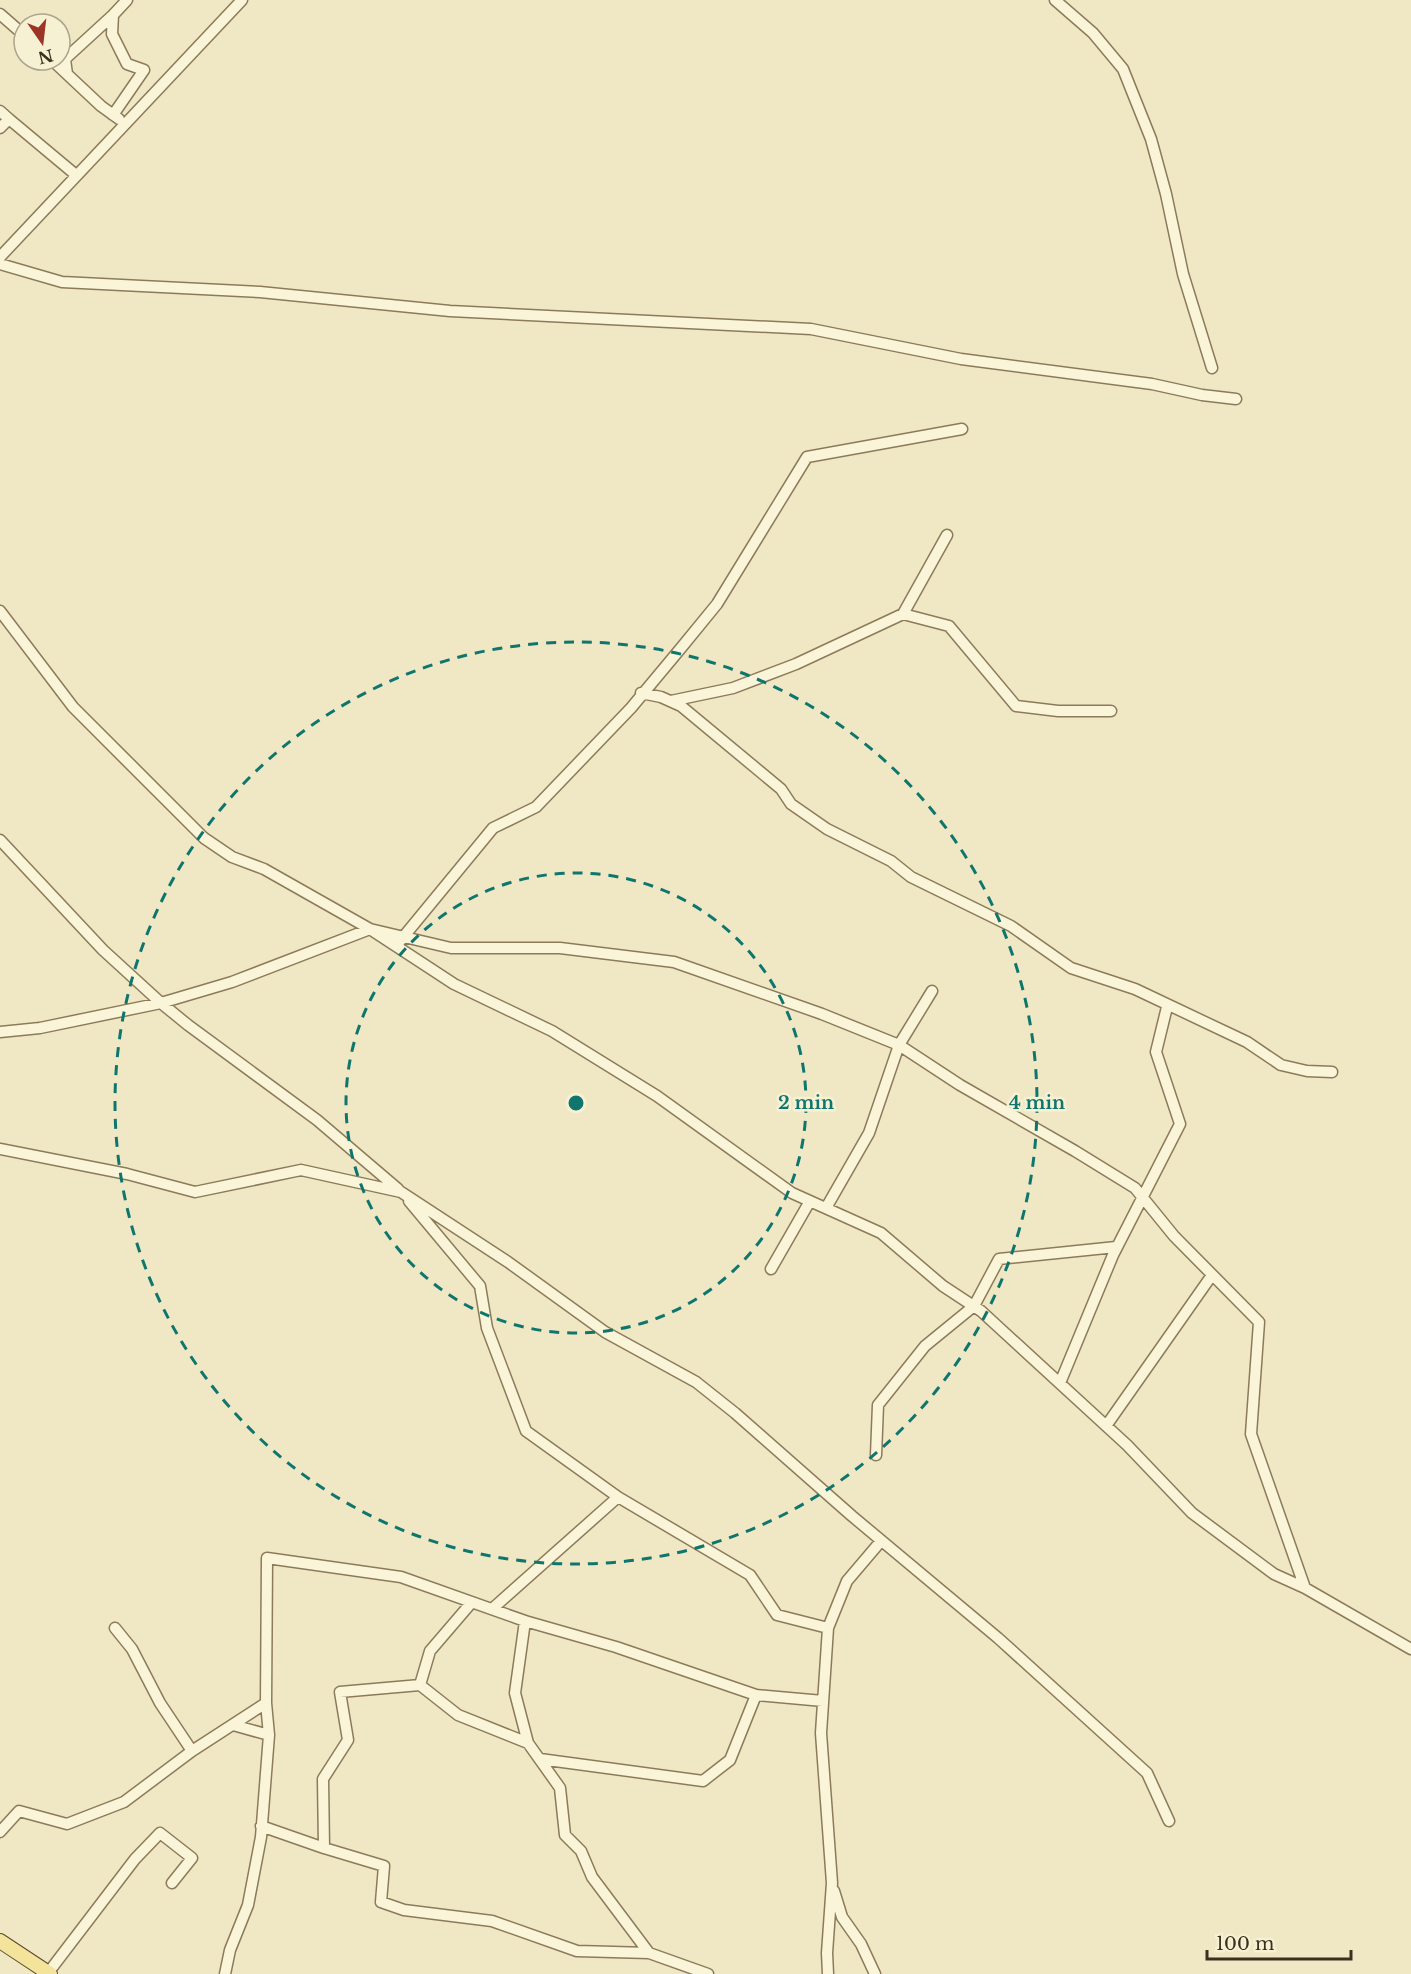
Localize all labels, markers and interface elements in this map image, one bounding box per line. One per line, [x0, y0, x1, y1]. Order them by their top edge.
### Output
north arrow [12, 12, 72, 72]
text: N [36, 45, 55, 68]
text: 2 min [778, 1092, 834, 1114]
text: 4 min [1009, 1092, 1065, 1114]
centre of rings [566, 1093, 586, 1113]
scale bar [1207, 1923, 1351, 1961]
text: 100 m [1216, 1933, 1274, 1955]

